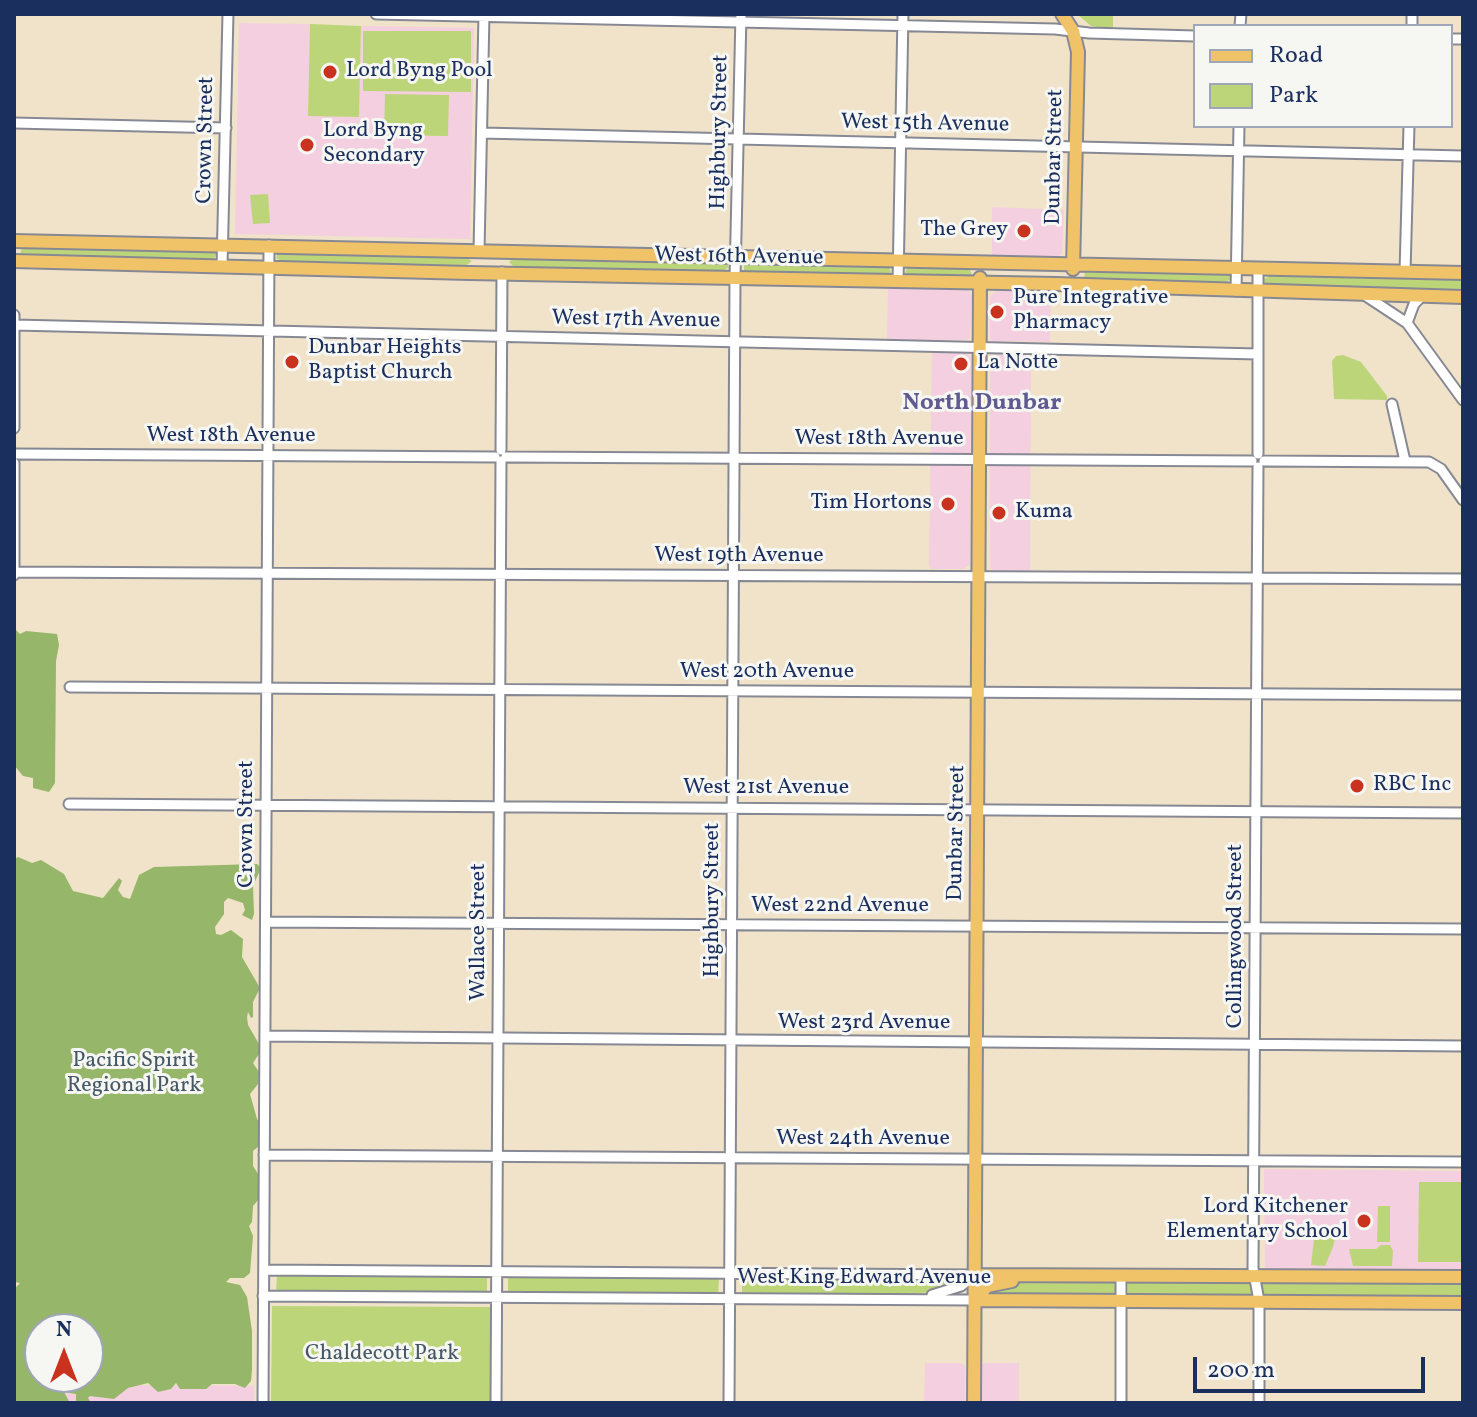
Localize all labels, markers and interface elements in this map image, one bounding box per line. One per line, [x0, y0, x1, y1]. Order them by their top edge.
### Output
legend [1193, 24, 1453, 128]
text: Road [1269, 39, 1323, 73]
street label: Highbury Street [706, 54, 736, 210]
place label: Lord Byng Pool [346, 59, 493, 85]
marker: Lord Byng Pool [321, 63, 339, 81]
street label: Crown Street [193, 76, 221, 204]
text: Park [1269, 79, 1318, 113]
street label: Dunbar Street [1042, 89, 1070, 225]
street label: West 15th Avenue [840, 110, 1010, 140]
place label: Lord Byng Secondary [323, 119, 425, 170]
marker: Lord Byng Secondary [298, 136, 316, 154]
place label: The Grey [920, 218, 1008, 244]
marker: The Grey [1015, 222, 1033, 240]
street label: West 16th Avenue [654, 243, 824, 273]
place label: Pure Integrative Pharmacy [1013, 286, 1168, 338]
marker: Pure Integrative Pharmacy [988, 303, 1006, 321]
street label: West 17th Avenue [551, 306, 721, 336]
place label: Dunbar Heights Baptist Church [308, 336, 461, 388]
place label: La Notte [977, 351, 1058, 377]
marker: Dunbar Heights Baptist Church [283, 353, 301, 371]
marker: La Notte [952, 355, 970, 373]
district label: North Dunbar [903, 391, 1061, 419]
street label: West 18th Avenue [146, 424, 316, 450]
street label: West 18th Avenue [794, 427, 964, 453]
place label: Tim Hortons [810, 491, 932, 517]
marker: Tim Hortons [939, 495, 957, 513]
place label: Kuma [1015, 500, 1073, 526]
marker: Kuma [990, 504, 1008, 522]
street label: West 19th Avenue [654, 544, 824, 570]
street label: West 20th Avenue [680, 660, 854, 686]
street label: Crown Street [235, 760, 261, 888]
street label: Dunbar Street [944, 765, 972, 901]
place label: RBC Inc [1373, 773, 1451, 799]
street label: West 21st Avenue [683, 776, 849, 802]
marker: RBC Inc [1348, 777, 1366, 795]
street label: Highbury Street [701, 822, 727, 978]
street label: Collingwood Street [1224, 844, 1250, 1028]
street label: Wallace Street [467, 863, 493, 1001]
street label: West 22nd Avenue [751, 894, 929, 920]
street label: West 23rd Avenue [778, 1011, 950, 1037]
park label: Pacific Spirit Regional Park [67, 1049, 201, 1100]
street label: West 24th Avenue [776, 1127, 950, 1153]
place label: Lord Kitchener Elementary School [1166, 1195, 1348, 1246]
marker: Lord Kitchener Elementary School [1355, 1212, 1373, 1230]
street label: West King Edward Avenue [737, 1266, 991, 1292]
north arrow [24, 1313, 104, 1393]
text: N [56, 1315, 72, 1346]
scale bar [1197, 1341, 1429, 1391]
park label: Chaldecott Park [305, 1342, 459, 1368]
text: 200 m [1207, 1354, 1275, 1388]

